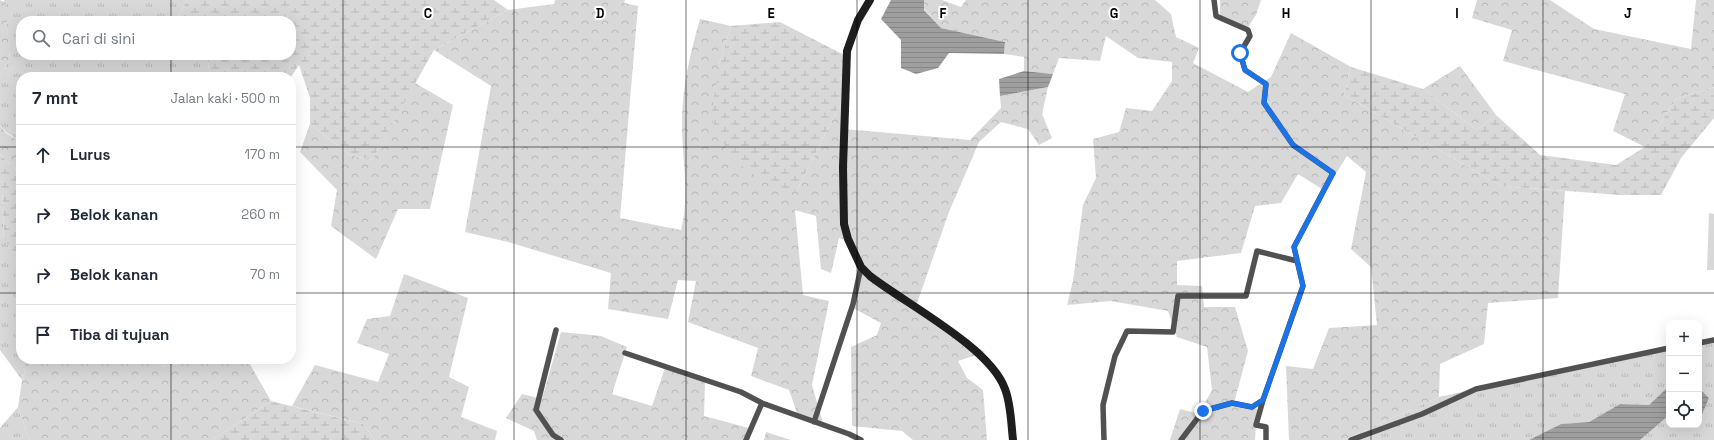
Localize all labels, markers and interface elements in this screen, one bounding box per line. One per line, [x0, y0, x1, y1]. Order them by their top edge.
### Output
text: C [424, 5, 432, 22]
text: D [596, 5, 605, 22]
text: E [767, 5, 775, 22]
text: F [940, 5, 947, 22]
text: G [1110, 5, 1118, 22]
text: H [1282, 5, 1290, 22]
text: I [1455, 5, 1459, 22]
text: J [1624, 5, 1632, 22]
search box [16, 16, 296, 60]
icon: search [30, 27, 52, 49]
text: Cari di sini [62, 29, 135, 48]
route start [1231, 44, 1249, 62]
text: 7 mnt [32, 87, 78, 109]
text: Jalan kaki · 500 m [171, 90, 280, 107]
icon: ahead [32, 144, 54, 166]
text: Lurus [70, 145, 110, 164]
text: 170 m [244, 146, 280, 163]
icon: right [32, 204, 54, 226]
text: Belok kanan [70, 205, 158, 224]
text: 260 m [241, 206, 280, 223]
icon: right [32, 264, 54, 286]
text: Belok kanan [70, 265, 158, 284]
text: 70 m [250, 266, 280, 283]
map controls [1666, 320, 1702, 428]
button: + [1666, 320, 1702, 356]
icon: arrive [32, 324, 54, 346]
text: Tiba di tujuan [70, 325, 169, 344]
button: − [1666, 356, 1702, 392]
button: locate [1666, 392, 1702, 428]
route end [1194, 402, 1212, 420]

